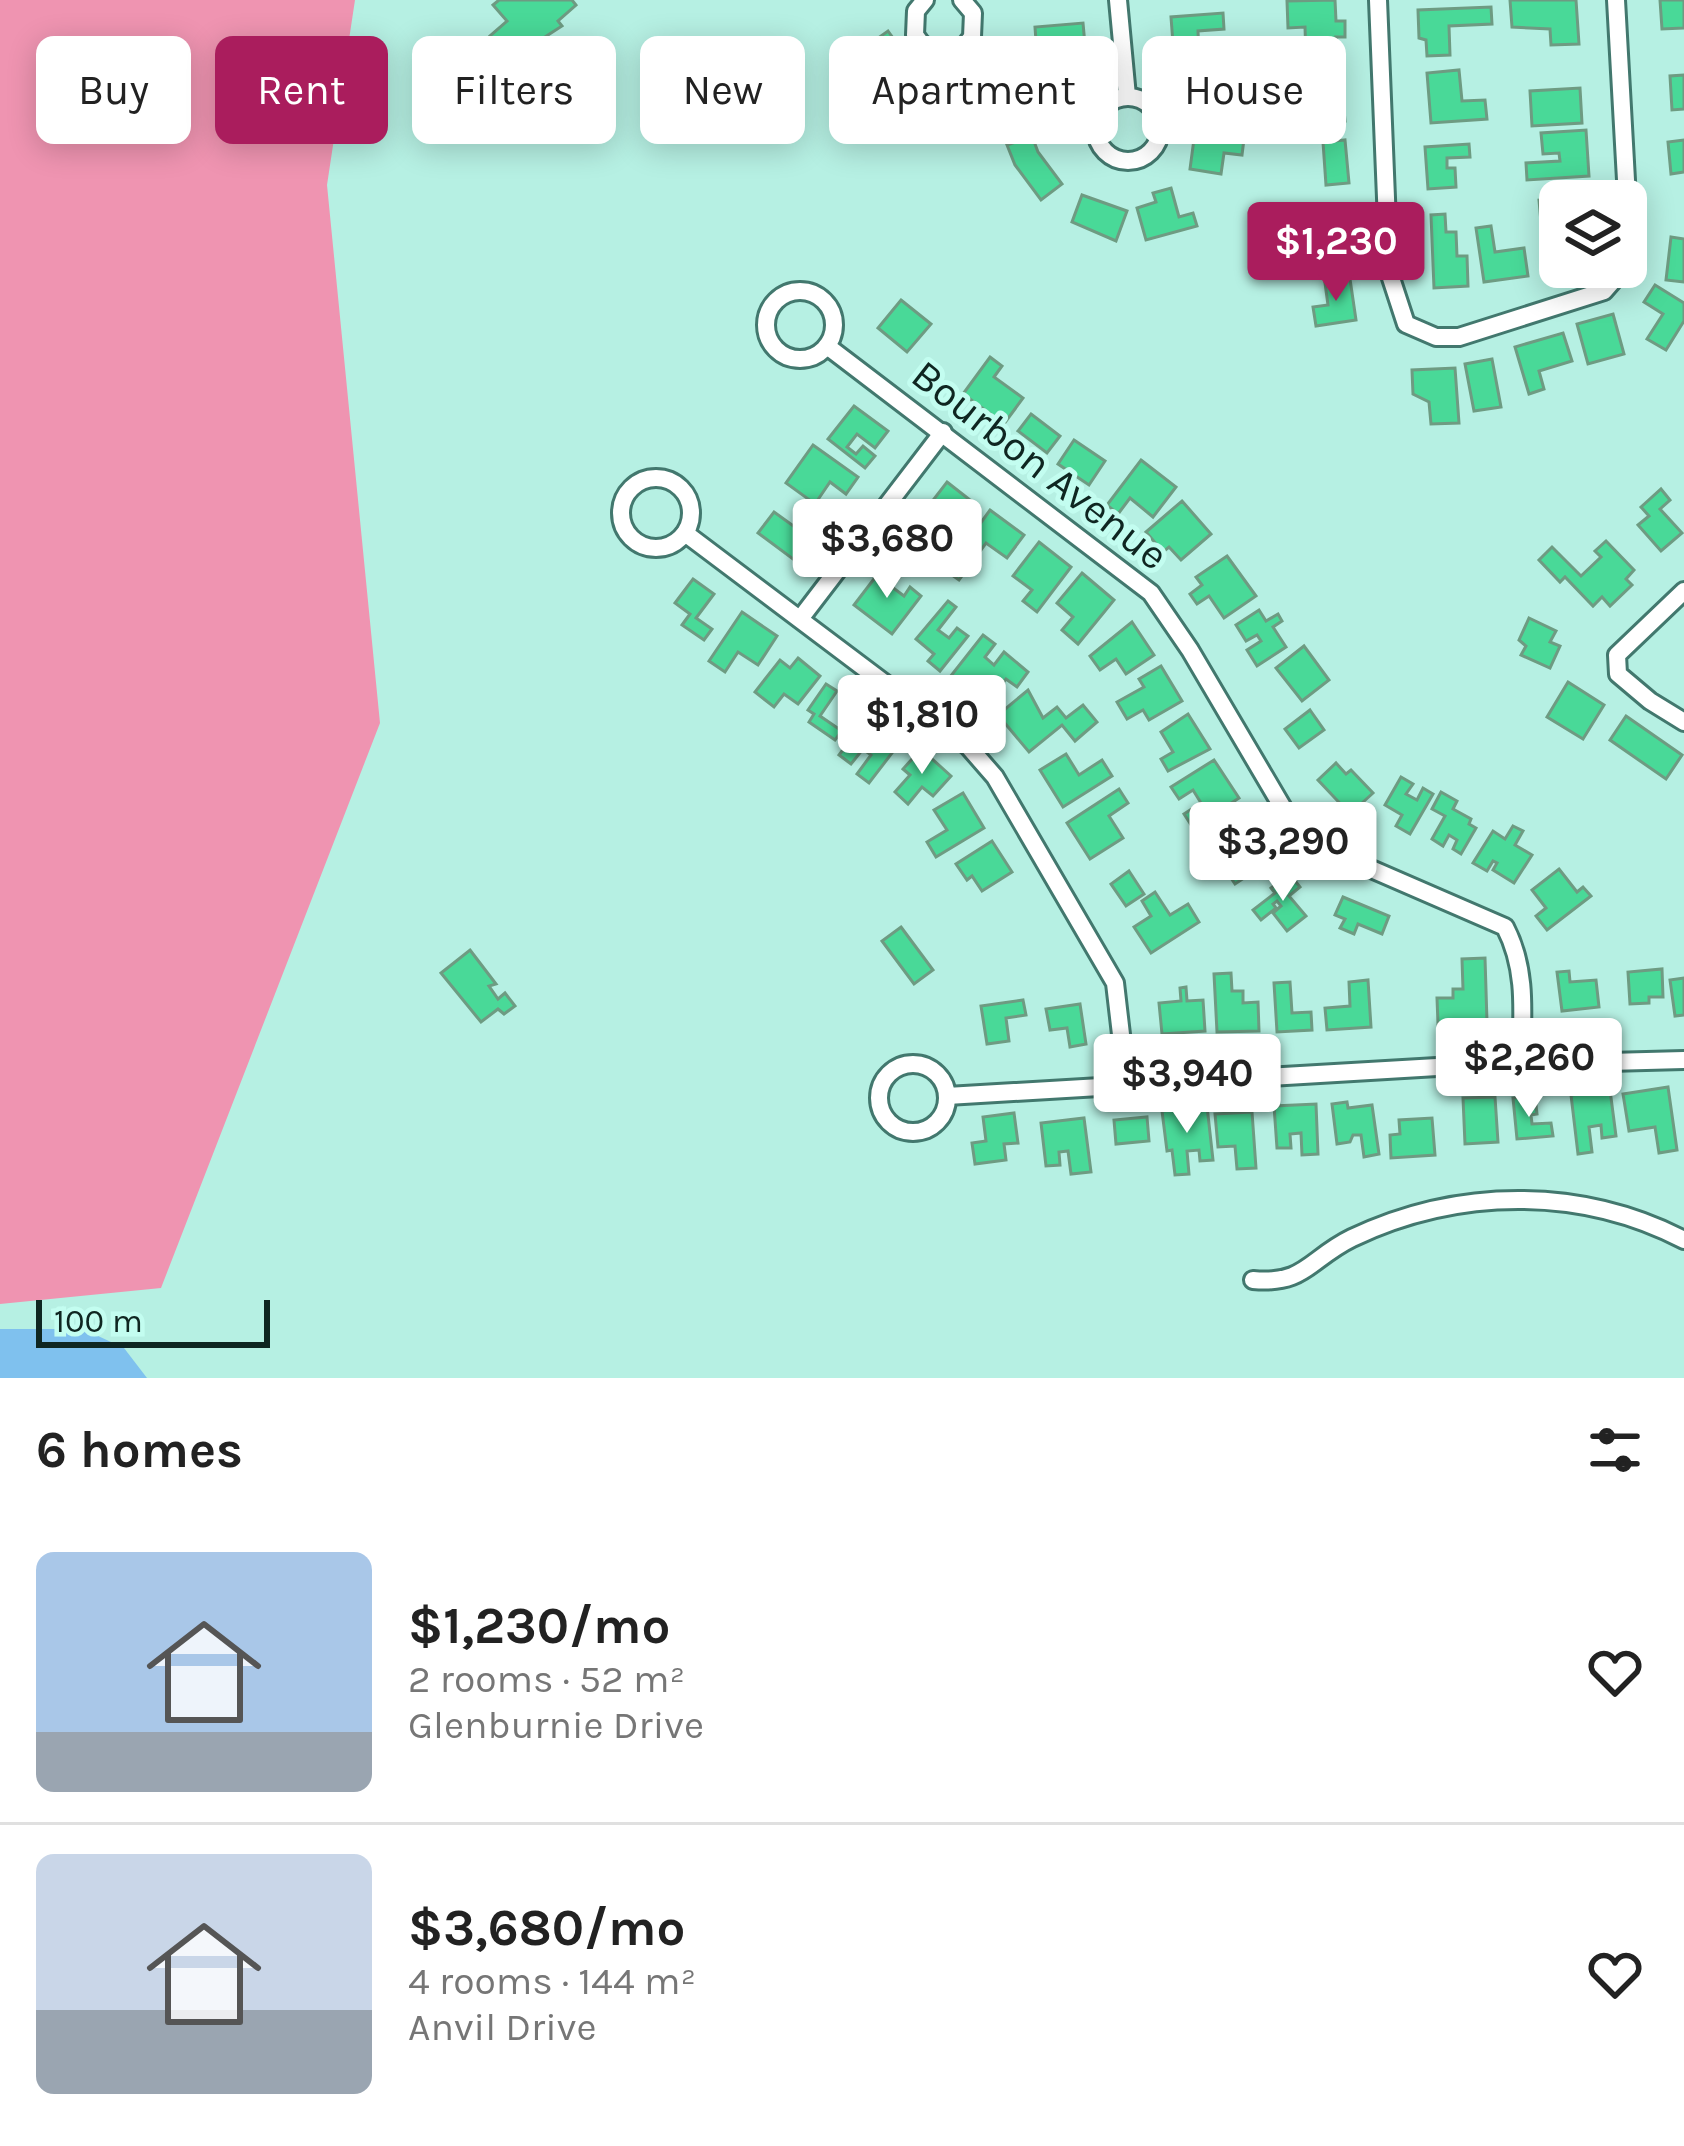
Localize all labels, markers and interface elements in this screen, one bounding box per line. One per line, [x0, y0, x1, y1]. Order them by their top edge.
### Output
chip: Buy [36, 36, 191, 144]
chip: Rent [215, 36, 388, 144]
chip: Filters [412, 36, 616, 144]
chip: New [640, 36, 805, 144]
chip: Apartment [829, 36, 1118, 144]
chip: House [1142, 36, 1346, 144]
map controls [1539, 180, 1647, 288]
button: layers [1539, 180, 1647, 288]
pin: $1,230 [1238, 202, 1434, 304]
text: $1,230 [1274, 218, 1398, 264]
street label: Bourbon Avenue [902, 350, 1178, 580]
pin: $3,680 [789, 499, 985, 601]
text: $3,680 [820, 515, 954, 561]
pin: $1,810 [824, 675, 1020, 777]
text: $1,810 [865, 691, 979, 737]
pin: $3,290 [1185, 802, 1381, 904]
text: $3,290 [1216, 818, 1350, 864]
pin: $2,260 [1431, 1018, 1627, 1120]
pin: $3,940 [1089, 1034, 1285, 1136]
text: $2,260 [1463, 1034, 1595, 1080]
text: $3,940 [1121, 1050, 1253, 1096]
scale bar [36, 1294, 270, 1347]
text: 100 m [54, 1302, 143, 1340]
icon: filters [1582, 1417, 1648, 1483]
text: 6 homes [36, 1420, 243, 1480]
text: $1,230/mo [408, 1596, 670, 1656]
icon: home [132, 1600, 276, 1744]
icon: heart [1582, 1639, 1648, 1705]
text: 2 rooms · 52 m² [408, 1656, 685, 1702]
text: Glenburnie Drive [408, 1702, 704, 1748]
text: $3,680/mo [408, 1898, 685, 1958]
icon: home [132, 1902, 276, 2046]
icon: heart [1582, 1941, 1648, 2007]
text: 4 rooms · 144 m² [408, 1958, 696, 2004]
text: Anvil Drive [408, 2004, 596, 2050]

